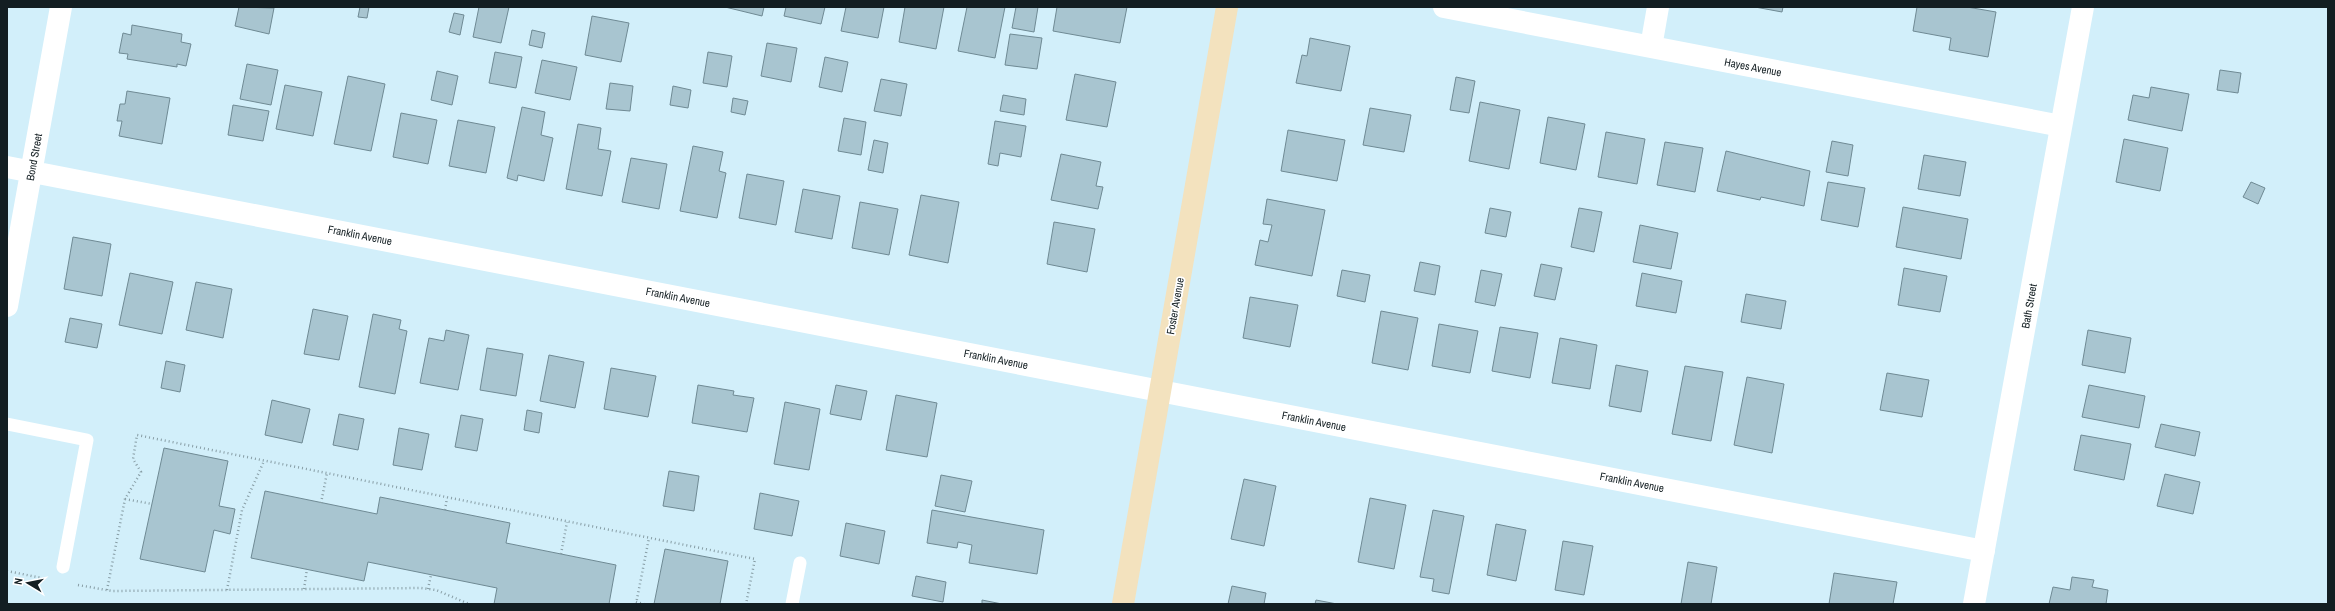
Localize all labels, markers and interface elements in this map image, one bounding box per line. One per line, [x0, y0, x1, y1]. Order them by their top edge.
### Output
street label: Hayes Avenue [1723, 55, 1783, 79]
street label: Bond Street [23, 132, 45, 182]
street label: Franklin Avenue [327, 222, 393, 248]
street label: Foster Avenue [1163, 276, 1187, 336]
street label: Bath Street [2018, 282, 2040, 329]
street label: Franklin Avenue [645, 284, 711, 310]
street label: Franklin Avenue [963, 346, 1029, 372]
street label: Franklin Avenue [1281, 408, 1347, 434]
street label: Franklin Avenue [1599, 469, 1665, 495]
north arrow [8, 563, 48, 603]
text: N [11, 577, 26, 586]

